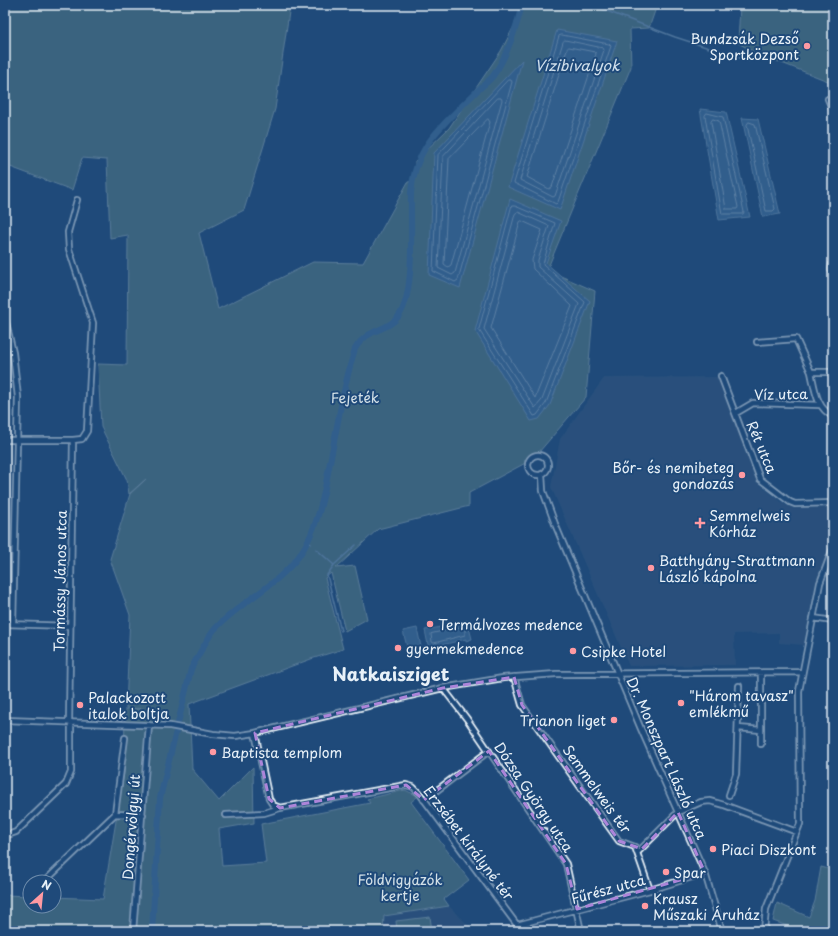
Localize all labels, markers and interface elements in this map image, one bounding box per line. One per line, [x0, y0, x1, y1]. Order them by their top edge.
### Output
place label: Bundzsák Dezső Sportközpont [690, 28, 799, 65]
marker: Bundzsák Dezső Sportközpont [802, 41, 812, 51]
water label: Vízibivalyok [534, 53, 621, 76]
street label: Víz utca [754, 383, 808, 405]
park label: Fejeték [331, 387, 380, 408]
street label: Rét utca [742, 417, 783, 477]
place label: Bőr- és nemibeteg gondozás [612, 457, 734, 494]
marker: Bőr- és nemibeteg gondozás [737, 470, 747, 480]
place label: Semmelweis Kórház [709, 505, 790, 542]
street label: Tormássy János utca [48, 509, 72, 652]
marker: Semmelweis Kórház [694, 517, 706, 529]
place label: Batthyány-Strattmann László kápolna [659, 550, 815, 587]
marker: Batthyány-Strattmann László kápolna [646, 563, 656, 573]
place label: Termálvozes medence [438, 614, 583, 635]
marker: Termálvozes medence [425, 619, 435, 629]
place label: gyermekmedence [406, 638, 524, 659]
place label: Csipke Hotel [581, 641, 666, 662]
marker: gyermekmedence [393, 643, 403, 653]
marker: Csipke Hotel [568, 646, 578, 656]
district label: Natkaisziget [333, 660, 450, 687]
street label: Dr. Monszpart László utca [622, 674, 712, 843]
place label: "Három tavasz" emlékmű [689, 685, 794, 722]
place label: Palackozott italok boltja [88, 687, 169, 724]
marker: "Három tavasz" emlékmű [676, 698, 686, 708]
marker: Palackozott italok boltja [75, 700, 85, 710]
place label: Trianon liget [520, 710, 606, 731]
marker: Trianon liget [609, 715, 619, 725]
street label: Dózsa György utca [489, 738, 579, 856]
street label: Semmelweis tér [558, 740, 637, 838]
place label: Baptista templom [221, 742, 342, 763]
marker: Baptista templom [208, 747, 218, 757]
street label: Dongérvölgyi út [117, 773, 145, 880]
street label: Erzsébet királyné tér [419, 781, 519, 905]
place label: Piaci Diszkont [721, 839, 817, 860]
marker: Piaci Diszkont [708, 844, 718, 854]
place label: Spar [674, 862, 706, 883]
marker: Spar [661, 867, 671, 877]
park label: Földvigyázók kertje [358, 869, 442, 906]
street label: Fűrész utca [569, 869, 648, 909]
north arrow [22, 874, 62, 914]
text: N [39, 875, 55, 894]
place label: Krausz Műszaki Áruház [653, 888, 760, 925]
marker: Krausz Műszaki Áruház [640, 901, 650, 911]

